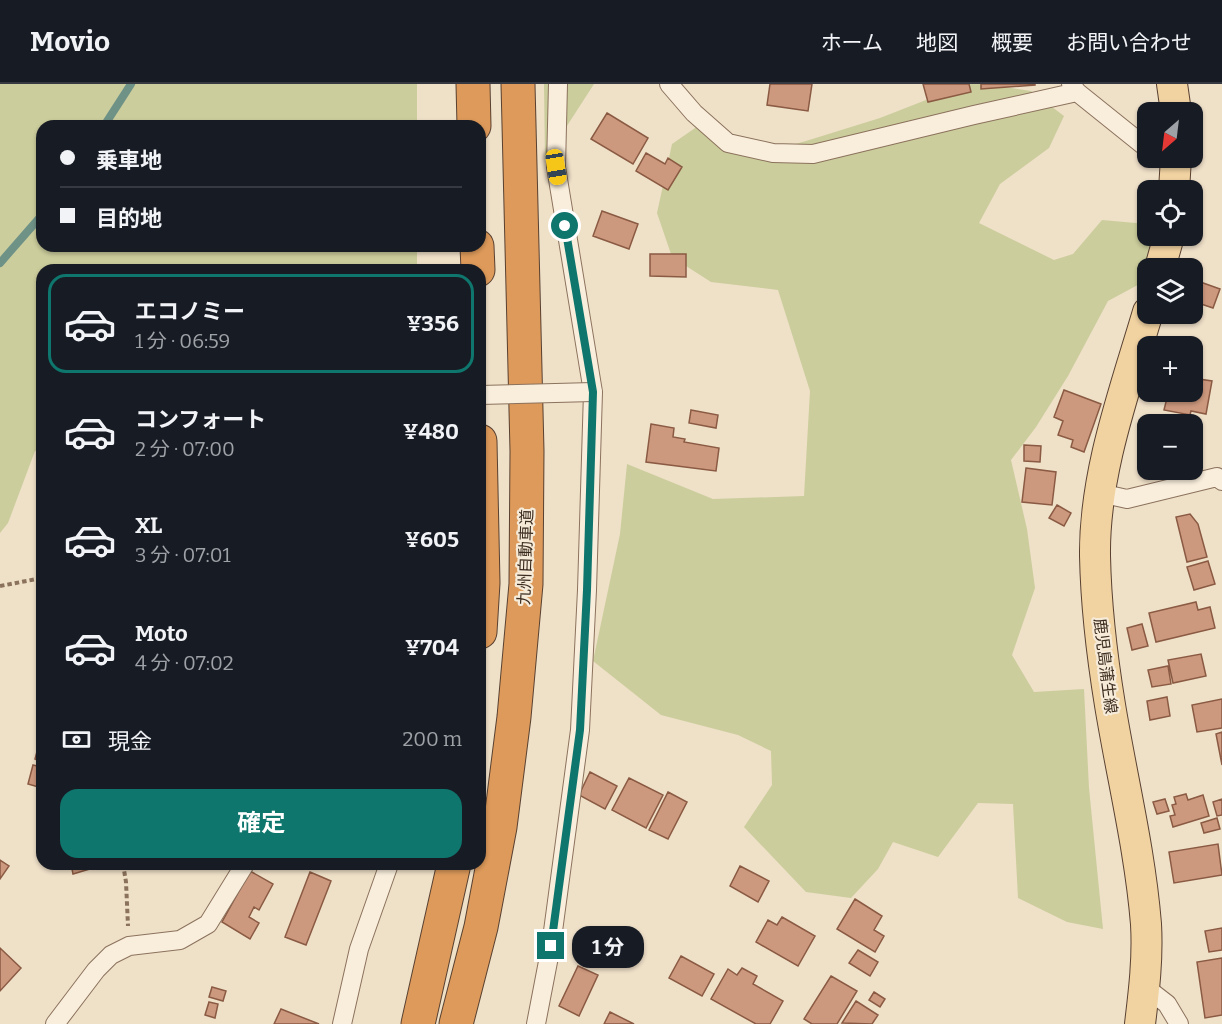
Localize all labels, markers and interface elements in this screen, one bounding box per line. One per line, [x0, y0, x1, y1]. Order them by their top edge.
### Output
text: Movio [30, 25, 110, 58]
text: ホーム [821, 30, 883, 56]
text: 地図 [916, 30, 958, 56]
text: 概要 [991, 30, 1033, 56]
text: お問い合わせ [1066, 30, 1192, 56]
north arrow [1137, 102, 1203, 168]
map controls [1137, 102, 1203, 480]
text: 乗車地 [96, 147, 162, 174]
car [544, 148, 568, 186]
button: locate [1137, 180, 1203, 246]
text: 目的地 [96, 205, 162, 232]
route start [551, 212, 578, 239]
button: layers [1137, 258, 1203, 324]
icon: car [63, 297, 117, 351]
text: エコノミー [135, 298, 245, 325]
text: ¥356 [407, 310, 459, 337]
text: 1 分 · 06:59 [135, 329, 230, 353]
button: + [1137, 336, 1203, 402]
icon: car [63, 405, 117, 459]
text: コンフォート [135, 406, 266, 433]
button: − [1137, 414, 1203, 480]
text: ¥480 [403, 418, 459, 445]
text: 2 分 · 07:00 [135, 437, 235, 461]
street label: 九州自動車道 [514, 509, 537, 605]
text: XL [135, 512, 162, 539]
icon: car [63, 513, 117, 567]
text: ¥605 [405, 526, 459, 553]
text: 3 分 · 07:01 [135, 543, 231, 567]
street label: 鹿児島蒲生線 [1090, 617, 1121, 715]
text: Moto [135, 620, 188, 647]
icon: car [63, 621, 117, 675]
text: ¥704 [405, 634, 459, 661]
text: 4 分 · 07:02 [135, 651, 234, 675]
icon: cash [60, 723, 93, 756]
text: 200 m [402, 727, 462, 751]
text: 現金 [108, 728, 152, 755]
button: 確定 [60, 789, 462, 858]
callout: 1 分 [572, 925, 644, 967]
route end [537, 932, 564, 959]
text: 1 分 [592, 935, 624, 959]

